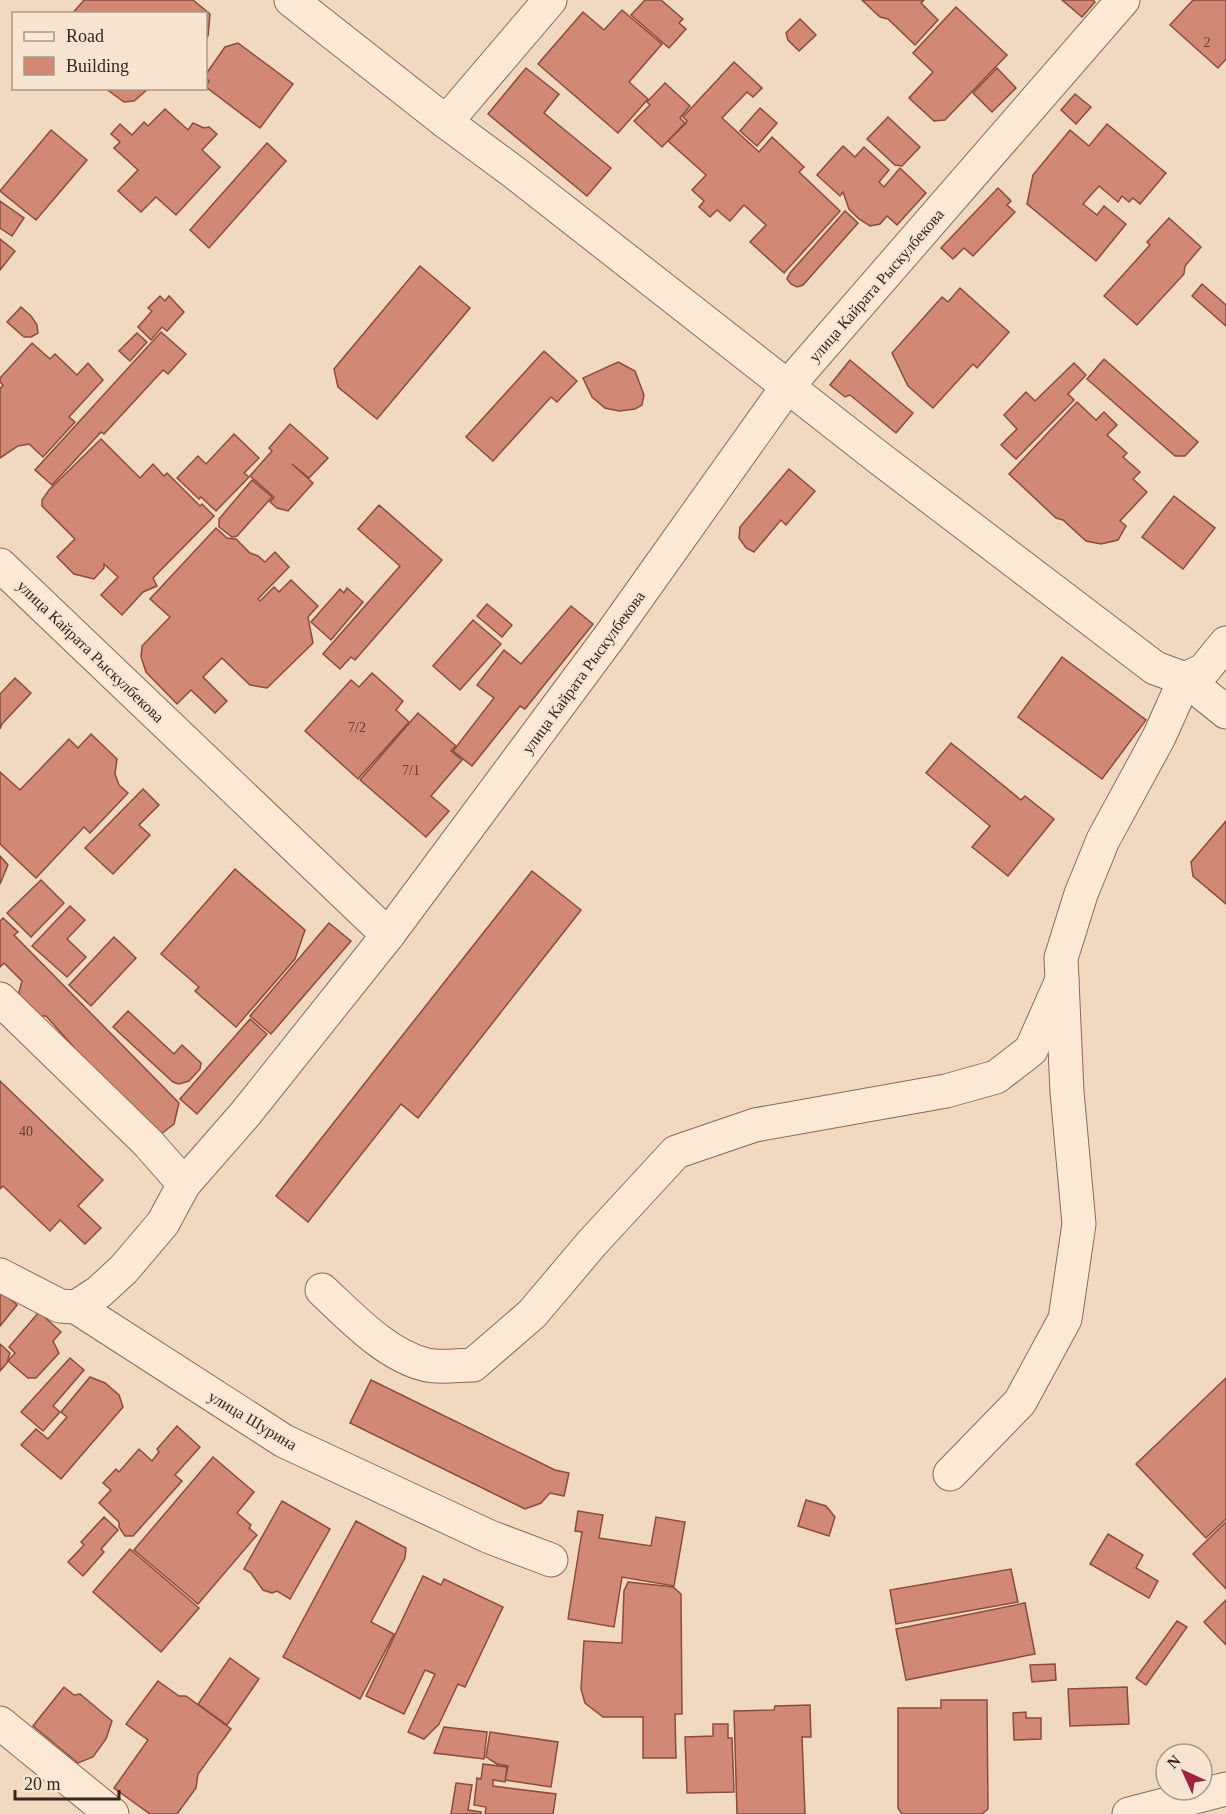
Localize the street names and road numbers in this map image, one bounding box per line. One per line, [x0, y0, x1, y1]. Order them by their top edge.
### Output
street label: улица Кайрата Рыскулбекова [805, 206, 948, 366]
street label: улица Кайрата Рыскулбекова [13, 577, 167, 726]
street label: улица Кайрата Рыскулбекова [519, 588, 649, 757]
street label: улица Шурина [205, 1387, 300, 1454]

